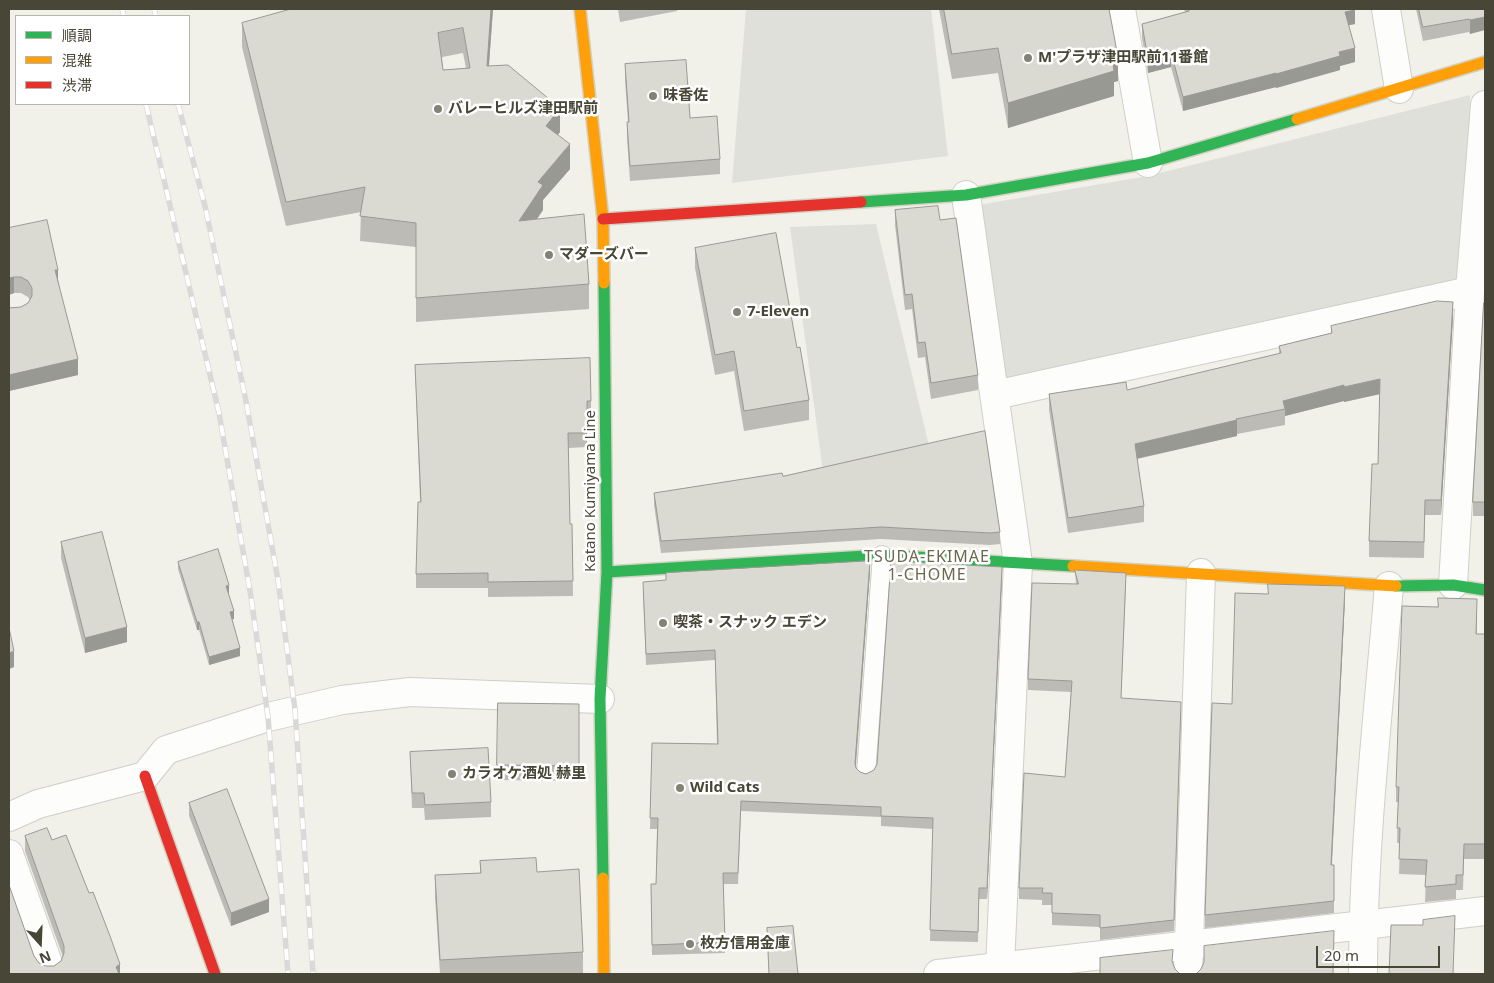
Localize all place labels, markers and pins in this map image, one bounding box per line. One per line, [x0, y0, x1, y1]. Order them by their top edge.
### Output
place label: M'プラザ津田駅前11番館 [1038, 49, 1208, 67]
marker: M'プラザ津田駅前11番館 [1022, 52, 1034, 64]
place label: 味香佐 [663, 87, 708, 105]
marker: 味香佐 [647, 90, 659, 102]
place label: バレーヒルズ津田駅前 [448, 100, 598, 118]
marker: バレーヒルズ津田駅前 [432, 103, 444, 115]
place label: マダーズバー [559, 246, 649, 264]
marker: マダーズバー [543, 249, 555, 261]
place label: 7-Eleven [747, 303, 809, 321]
marker: 7-Eleven [731, 306, 743, 318]
place label: 喫茶・スナック エデン [673, 614, 827, 632]
marker: 喫茶・スナック エデン [657, 617, 669, 629]
place label: カラオケ酒処 赫里 [462, 765, 586, 783]
marker: カラオケ酒処 赫里 [446, 768, 458, 780]
place label: Wild Cats [690, 779, 759, 797]
marker: Wild Cats [674, 782, 686, 794]
place label: 枚方信用金庫 [700, 935, 790, 953]
marker: 枚方信用金庫 [684, 938, 696, 950]

